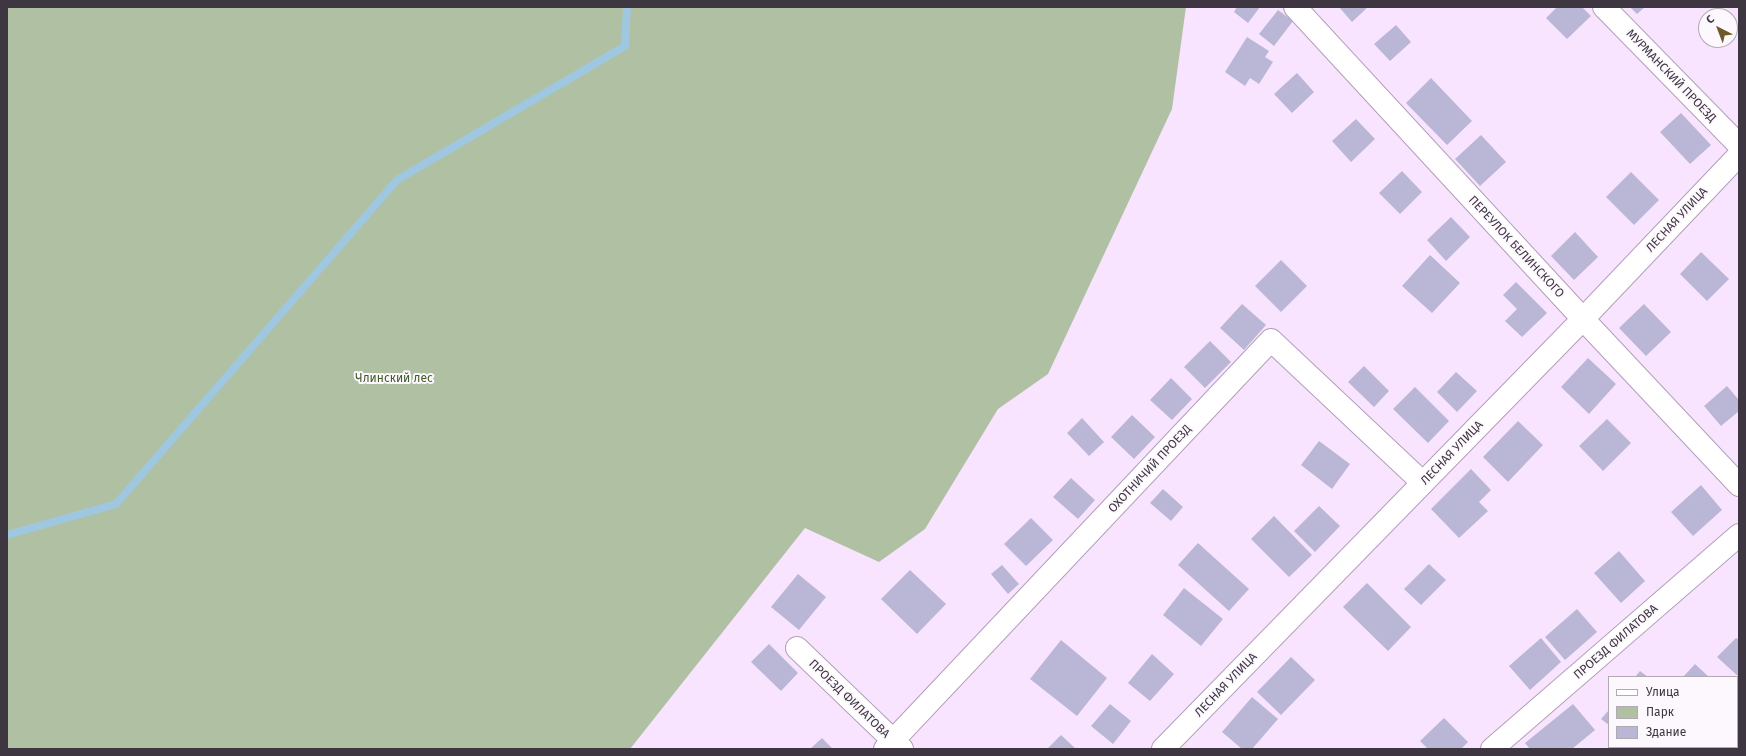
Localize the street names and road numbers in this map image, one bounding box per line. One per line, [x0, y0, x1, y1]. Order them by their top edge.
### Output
street label: МУРМАНСКИЙ ПРОЕЗД [1623, 27, 1719, 125]
street label: ЛЕСНАЯ УЛИЦА [1643, 185, 1711, 255]
street label: ПЕРЕУЛОК БЕЛИНСКОГО [1465, 193, 1567, 301]
street label: ЛЕСНАЯ УЛИЦА [1418, 418, 1486, 488]
street label: ОХОТНИЧИЙ ПРОЕЗД [1106, 422, 1194, 516]
street label: ПРОЕЗД ФИЛАТОВА [1571, 602, 1661, 682]
street label: ЛЕСНАЯ УЛИЦА [1192, 650, 1260, 720]
street label: ПРОЕЗД ФИЛАТОВА [806, 657, 892, 741]

